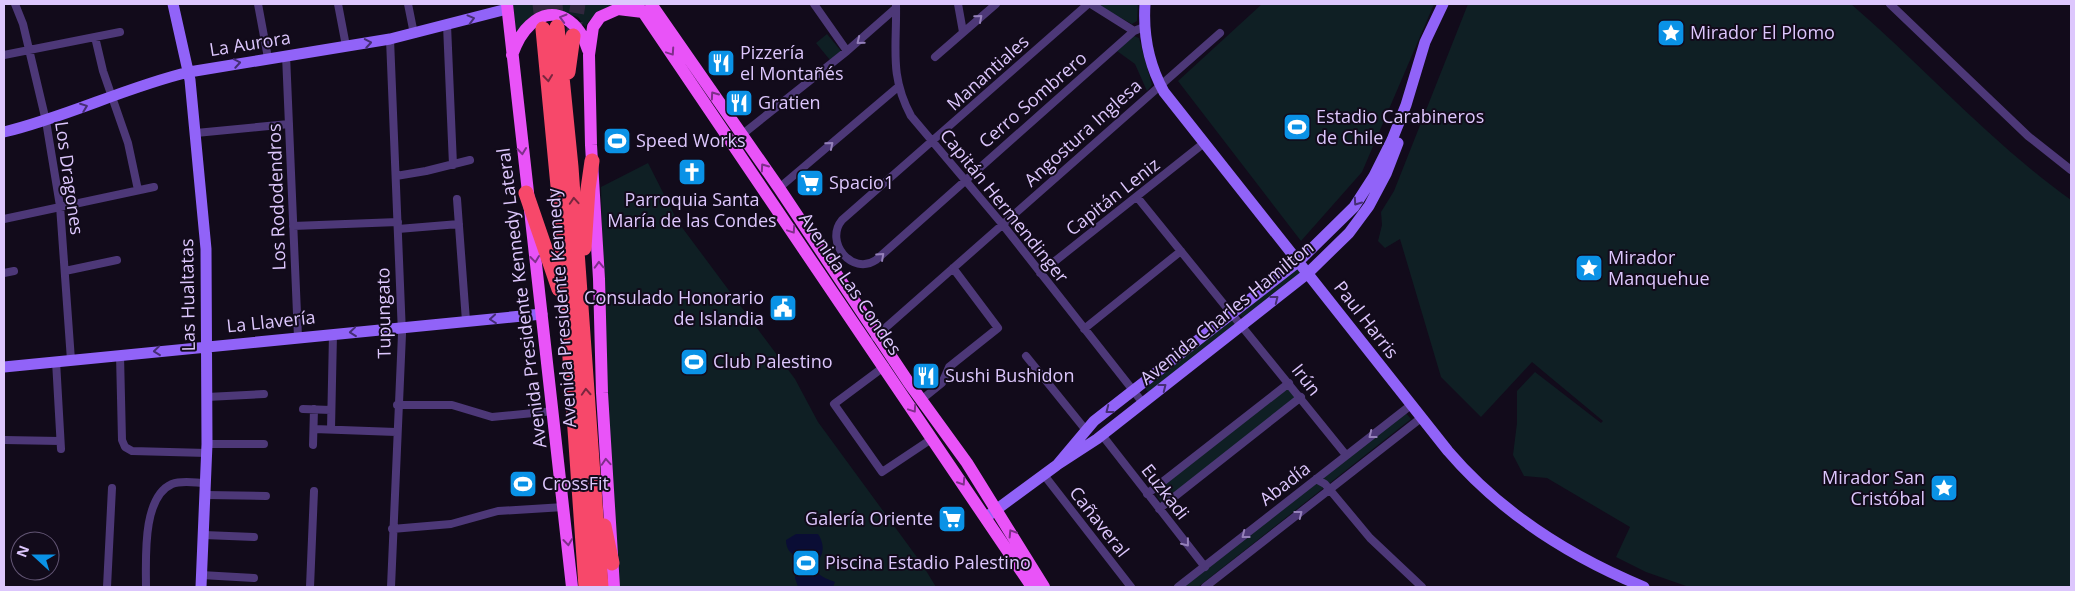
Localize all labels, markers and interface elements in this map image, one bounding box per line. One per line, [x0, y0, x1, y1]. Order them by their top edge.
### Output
one-way arrow [467, 14, 476, 25]
one-way arrow [559, 14, 567, 24]
one-way arrow [974, 15, 983, 24]
place icon: Mirador El Plomo [1656, 18, 1686, 48]
place label: Mirador El Plomo [1690, 20, 1835, 44]
street label: La Aurora [207, 25, 292, 61]
street label: Manantiales [941, 29, 1033, 115]
one-way arrow [856, 35, 865, 44]
one-way arrow [364, 38, 373, 48]
place label: Pizzería el Montañés [740, 40, 844, 85]
street label: Cerro Sombrero [973, 46, 1091, 153]
one-way arrow [664, 47, 674, 56]
restaurant icon: Pizzería el Montañés [706, 48, 736, 78]
one-way arrow [233, 59, 241, 69]
street label: Angostura Inglesa [1019, 73, 1146, 191]
one-way arrow [542, 74, 553, 82]
restaurant icon: Gratien [724, 88, 754, 118]
place label: Gratien [758, 90, 821, 114]
one-way arrow [711, 92, 720, 101]
one-way arrow [79, 102, 87, 112]
place label: Estadio Carabineros de Chile [1316, 104, 1484, 149]
sports icon: Estadio Carabineros de Chile [1282, 112, 1312, 142]
street label: Los Dragones [50, 120, 90, 236]
street label: Los Rododendros [261, 123, 291, 271]
street label: Capitán Hermendinger [935, 123, 1075, 288]
sports icon: Speed Works [602, 126, 632, 156]
place label: Speed Works [636, 128, 746, 152]
one-way arrow [824, 142, 833, 151]
street label: Avenida Presidente Kennedy Lateral [491, 147, 551, 450]
one-way arrow [516, 148, 527, 156]
street label: Capitán Leniz [1061, 152, 1164, 240]
church icon: Parroquia Santa María de las Condes [677, 157, 707, 187]
one-way arrow [761, 163, 770, 173]
supermarket icon: Spacio1 [795, 168, 825, 198]
place label: Spacio1 [829, 170, 894, 194]
street label: Avenida Presidente Kennedy [541, 187, 581, 429]
place label: Parroquia Santa María de las Condes [607, 187, 777, 232]
one-way arrow [568, 196, 579, 204]
one-way arrow [1353, 197, 1363, 206]
street label: Avenida Las Condes [794, 207, 908, 360]
one-way arrow [786, 224, 795, 233]
street label: Avenida Charles Hamilton [1135, 235, 1318, 390]
street label: Las Hualtatas [174, 238, 200, 352]
place label: Mirador Manquehue [1608, 245, 1710, 290]
one-way arrow [875, 253, 884, 262]
place icon: Mirador Manquehue [1574, 253, 1604, 283]
one-way arrow [529, 255, 540, 263]
one-way arrow [594, 261, 604, 268]
street label: Tupungato [370, 267, 396, 359]
street label: Paul Harris [1329, 276, 1405, 363]
place label: Consulado Honorario de Islandia [584, 285, 764, 330]
public building icon: Consulado Honorario de Islandia [768, 293, 798, 323]
one-way arrow [1269, 297, 1278, 305]
street label: La Llavería [225, 304, 316, 338]
one-way arrow [489, 313, 497, 324]
one-way arrow [349, 326, 357, 337]
one-way arrow [152, 345, 160, 356]
sports icon: Club Palestino [679, 347, 709, 377]
place label: Club Palestino [713, 349, 833, 373]
street label: Irún [1287, 358, 1327, 400]
restaurant icon: Sushi Bushidon [911, 361, 941, 391]
place label: Sushi Bushidon [945, 363, 1074, 387]
one-way arrow [1157, 384, 1167, 393]
one-way arrow [581, 388, 592, 396]
one-way arrow [907, 404, 917, 413]
one-way arrow [1105, 404, 1115, 413]
one-way arrow [1369, 429, 1378, 437]
street label: Abadía [1254, 456, 1315, 511]
one-way arrow [601, 458, 612, 466]
street label: Euzkadi [1136, 459, 1195, 524]
place label: Mirador San Cristóbal [1822, 465, 1925, 510]
sports icon: CrossFit [508, 469, 538, 499]
place label: CrossFit [542, 471, 609, 495]
place icon: Mirador San Cristóbal [1929, 473, 1959, 503]
one-way arrow [955, 476, 965, 485]
street label: Cañaveral [1065, 481, 1135, 562]
supermarket icon: Galería Oriente [937, 504, 967, 534]
place label: Galería Oriente [805, 506, 933, 530]
one-way arrow [1293, 511, 1302, 519]
one-way arrow [1008, 530, 1018, 539]
one-way arrow [1241, 530, 1250, 539]
north arrow [10, 531, 60, 581]
one-way arrow [1180, 537, 1188, 546]
one-way arrow [562, 538, 573, 546]
text: N [11, 542, 33, 560]
sports icon: Piscina Estadio Palestino [791, 548, 821, 578]
place label: Piscina Estadio Palestino [825, 550, 1031, 574]

